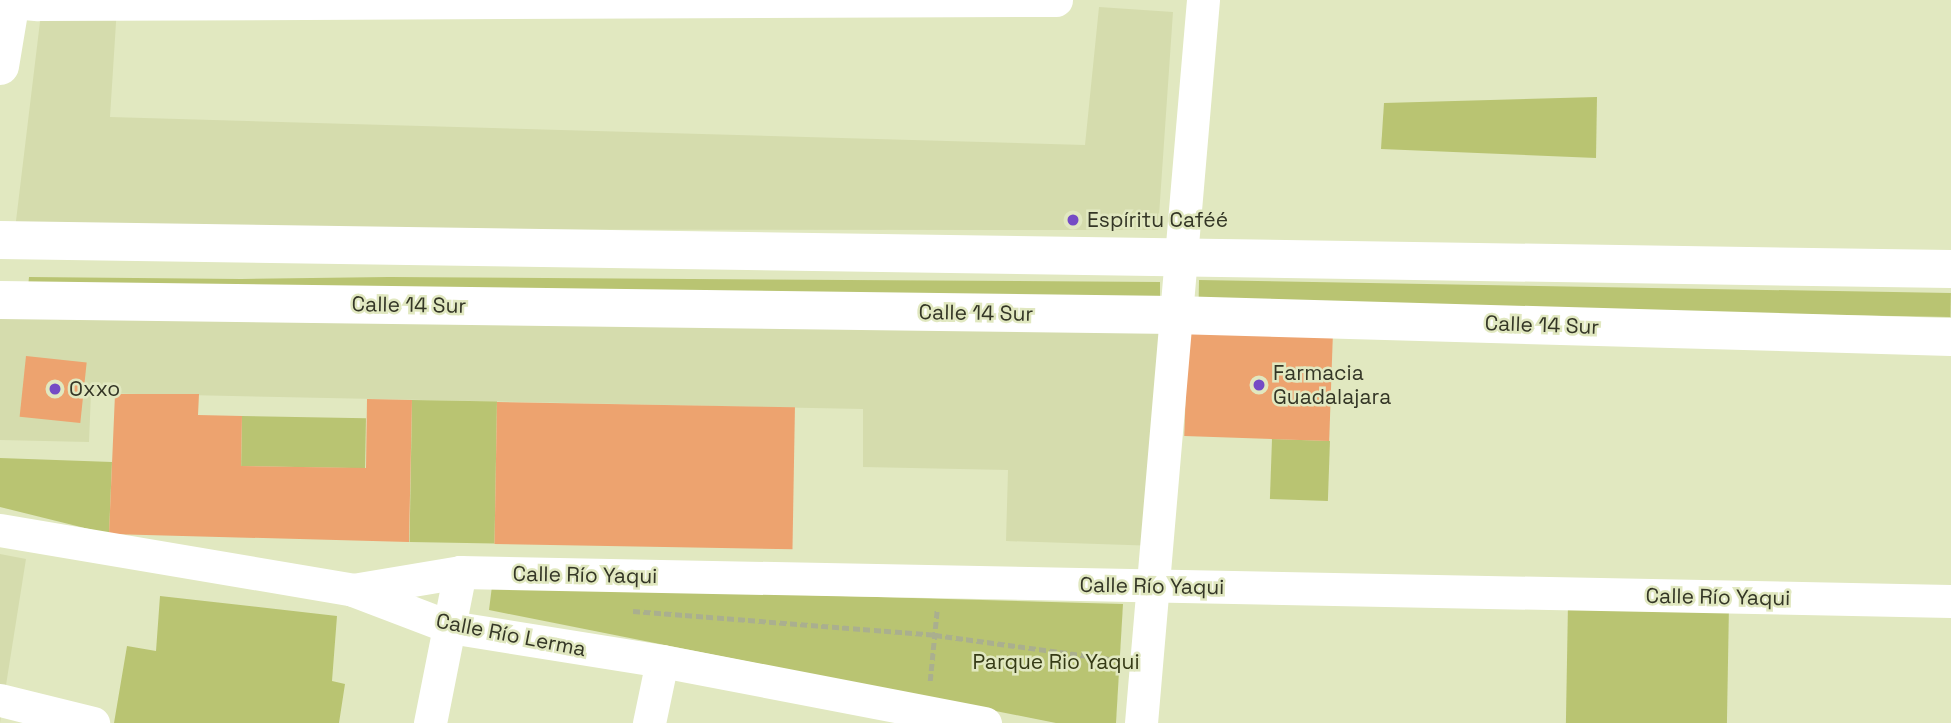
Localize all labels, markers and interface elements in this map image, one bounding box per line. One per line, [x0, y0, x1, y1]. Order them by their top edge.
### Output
place label: Espíritu Caféé [1087, 207, 1228, 233]
marker: Espíritu Caféé [1065, 212, 1081, 228]
street label: Calle 14 Sur [351, 291, 467, 319]
street label: Calle 14 Sur [918, 299, 1034, 327]
street label: Calle 14 Sur [1484, 310, 1600, 340]
place label: Farmacia Guadalajara [1273, 360, 1391, 410]
place label: Oxxo [69, 376, 120, 402]
marker: Farmacia Guadalajara [1251, 377, 1267, 393]
marker: Oxxo [47, 381, 63, 397]
street label: Calle Río Yaqui [512, 561, 658, 589]
street label: Calle Río Yaqui [1079, 572, 1225, 600]
street label: Calle Río Yaqui [1645, 583, 1791, 611]
street label: Calle Río Lerma [434, 608, 588, 662]
park label: Parque Rio Yaqui [972, 649, 1140, 675]

